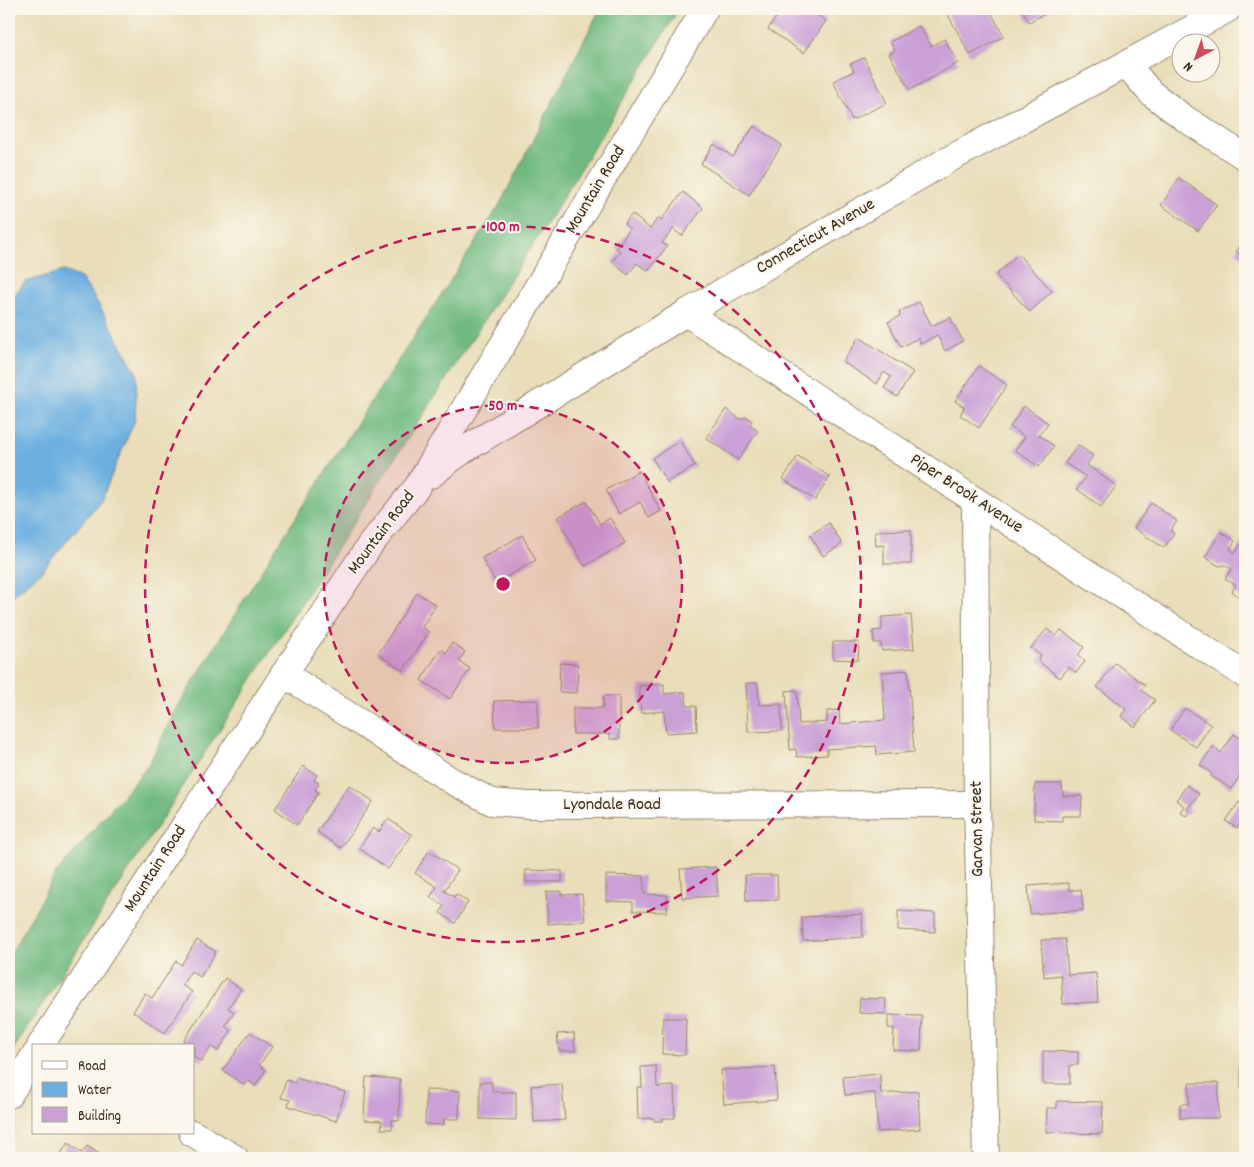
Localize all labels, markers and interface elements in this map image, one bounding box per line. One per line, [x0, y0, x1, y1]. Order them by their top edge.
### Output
north arrow [1172, 32, 1222, 82]
text: N [1180, 56, 1198, 76]
street label: Mountain Road [560, 141, 632, 239]
street label: Connecticut Avenue [752, 193, 880, 281]
text: 100 m [486, 217, 520, 239]
text: 50 m [489, 396, 517, 418]
street label: Piper Brook Avenue [904, 448, 1028, 540]
street label: Mountain Road [342, 486, 422, 580]
centre of rings [494, 575, 512, 593]
street label: Garvan Street [965, 780, 991, 877]
street label: Lyondale Road [563, 793, 661, 818]
street label: Mountain Road [119, 821, 193, 917]
legend [32, 1044, 195, 1134]
text: Road [78, 1056, 106, 1078]
text: Water [78, 1080, 112, 1102]
text: Building [78, 1106, 121, 1128]

